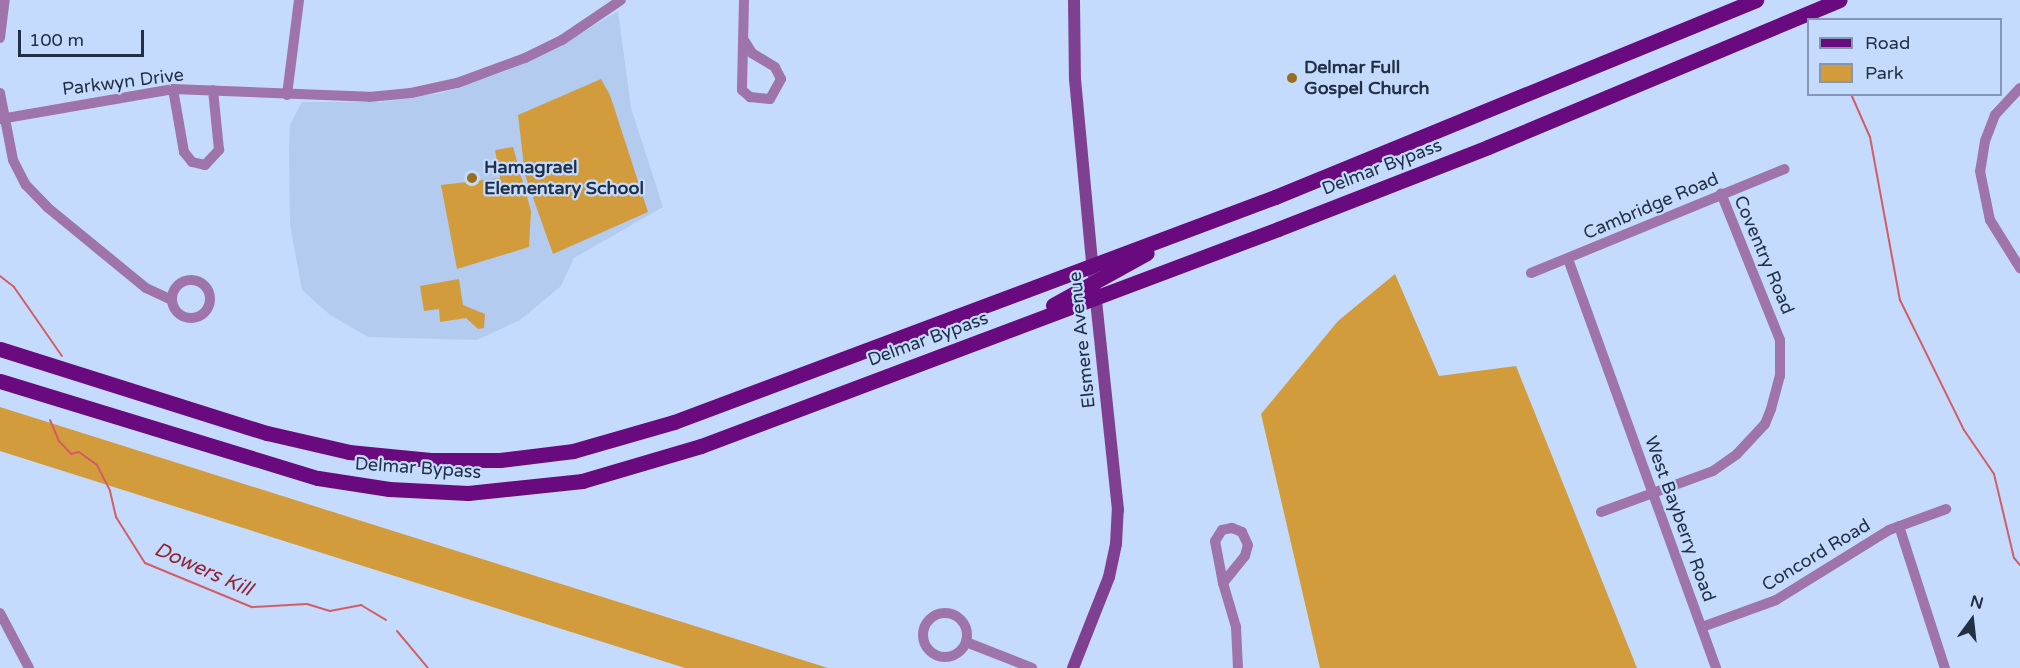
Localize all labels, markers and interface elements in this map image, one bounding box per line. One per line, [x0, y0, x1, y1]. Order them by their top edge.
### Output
scale bar [21, 18, 147, 56]
legend [1807, 18, 2002, 96]
text: 100 m [29, 29, 84, 51]
text: Road [1865, 32, 1910, 54]
place label: Delmar Full Gospel Church [1304, 57, 1429, 100]
text: Park [1865, 62, 1903, 84]
street label: Parkwyn Drive [61, 64, 185, 100]
marker: Delmar Full Gospel Church [1285, 71, 1299, 85]
street label: Delmar Bypass [1319, 134, 1445, 200]
place label: Hamagrael Elementary School [484, 157, 644, 200]
street label: Cambridge Road [1580, 168, 1722, 244]
marker: Hamagrael Elementary School [465, 171, 479, 185]
street label: Coventry Road [1729, 192, 1799, 318]
street label: Elsmere Avenue [1064, 271, 1100, 409]
street label: Delmar Bypass [865, 307, 991, 371]
street label: West Bayberry Road [1640, 433, 1720, 605]
street label: Delmar Bypass [354, 453, 482, 483]
street label: Concord Road [1758, 514, 1874, 596]
water label: Dowers Kill [150, 538, 256, 602]
north arrow [1942, 590, 2002, 650]
text: N [1968, 591, 1985, 614]

